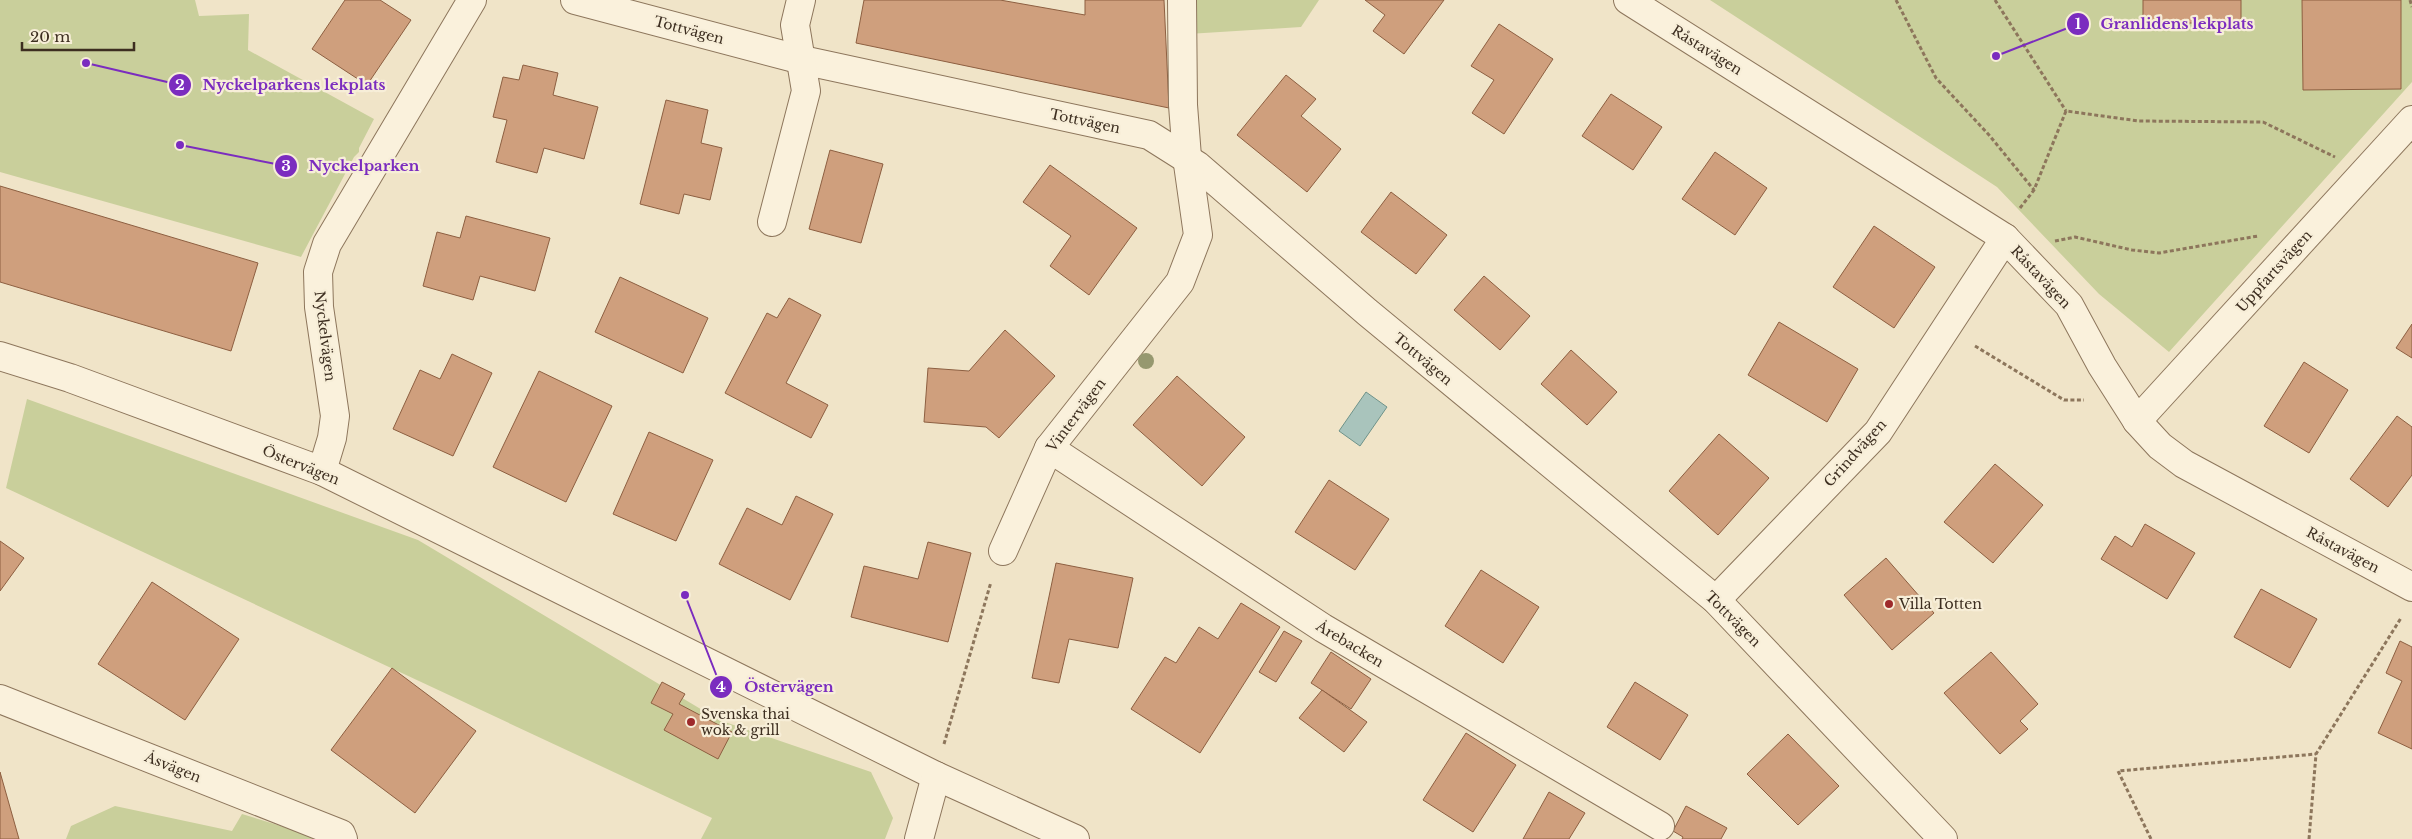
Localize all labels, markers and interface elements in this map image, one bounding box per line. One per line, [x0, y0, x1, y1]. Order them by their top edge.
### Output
callout: Granlidens lekplats [2065, 9, 2263, 39]
street label: Tottvägen [652, 12, 726, 48]
text: 1 [2075, 14, 2082, 33]
text: Granlidens lekplats [2100, 14, 2254, 33]
scale bar [22, 20, 135, 52]
street label: Råstavägen [1668, 21, 1746, 79]
text: 20 m [30, 27, 70, 46]
callout: Nyckelparkens lekplats [167, 70, 395, 100]
text: 2 [175, 75, 185, 94]
text: Nyckelparkens lekplats [203, 75, 385, 94]
street label: Tottvägen [1048, 105, 1122, 137]
callout: Nyckelparken [273, 151, 429, 181]
text: 3 [281, 156, 291, 175]
text: Nyckelparken [309, 156, 420, 175]
street label: Uppfartsvägen [2232, 226, 2316, 316]
street label: Råstavägen [2007, 242, 2075, 313]
street label: Nyckelvägen [311, 290, 340, 383]
street label: Tottvägen [1390, 329, 1456, 389]
street label: Vintervägen [1042, 374, 1110, 456]
street label: Grindvägen [1820, 415, 1890, 491]
street label: Östervägen [260, 440, 343, 489]
street label: Råstavägen [2303, 523, 2383, 577]
street label: Tottvägen [1701, 587, 1765, 651]
place label: Villa Totten [1898, 595, 1982, 613]
marker: Villa Totten [1883, 598, 1895, 610]
street label: Årebacken [1312, 616, 1387, 671]
callout: Östervägen [709, 672, 843, 702]
text: 4 [716, 677, 726, 696]
text: Östervägen [744, 677, 834, 696]
place label: Svenska thai wok & grill [701, 705, 790, 739]
marker: Svenska thai wok & grill [685, 716, 697, 728]
street label: Åsvägen [141, 747, 204, 787]

